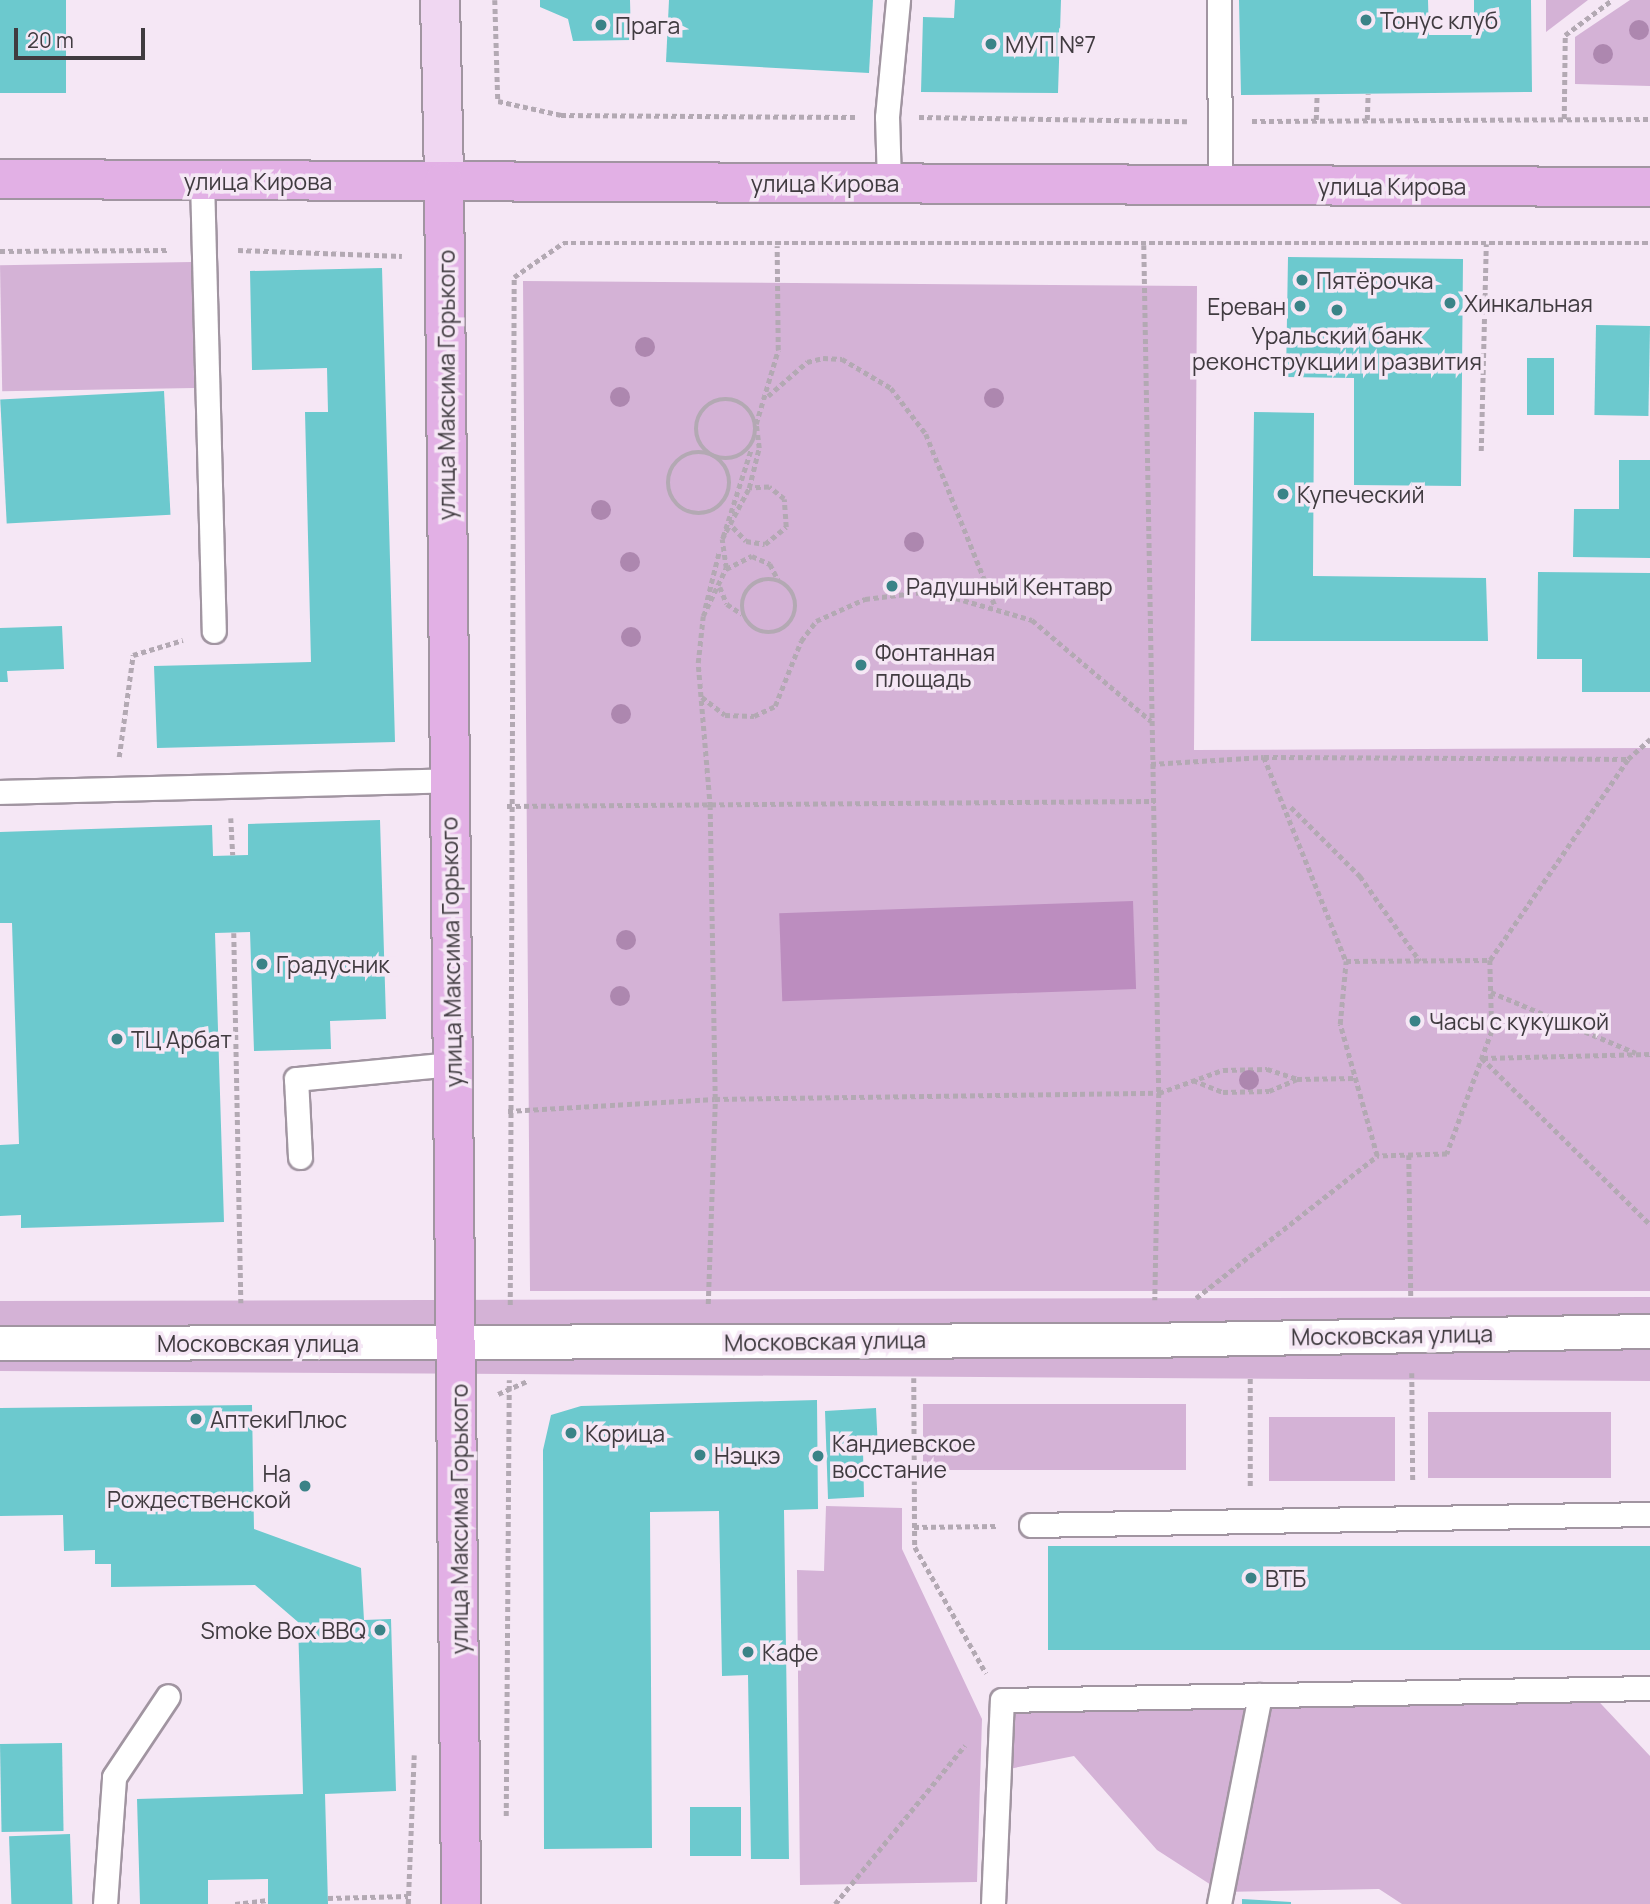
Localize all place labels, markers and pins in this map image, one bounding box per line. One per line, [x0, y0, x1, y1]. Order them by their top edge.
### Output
place label: Тонус клуб [1380, 6, 1498, 34]
place label: Прага [615, 11, 680, 39]
marker: Тонус клуб [1358, 12, 1374, 28]
marker: Прага [593, 17, 609, 33]
place label: МУП №7 [1005, 30, 1096, 58]
marker: МУП №7 [983, 36, 999, 52]
place label: Пятёрочка [1316, 266, 1434, 294]
marker: Пятёрочка [1294, 272, 1310, 288]
place label: Хинкальная [1464, 289, 1593, 317]
place label: Ереван [1207, 292, 1286, 320]
marker: Хинкальная [1442, 295, 1458, 311]
marker: Ереван [1292, 298, 1308, 314]
marker: Уральский банк реконструкции и развития [1329, 302, 1345, 318]
place label: Уральский банк реконструкции и развития [1192, 321, 1482, 375]
place label: Купеческий [1297, 480, 1425, 508]
marker: Купеческий [1275, 486, 1291, 502]
place label: Радушный Кентавр [906, 572, 1113, 600]
marker: Радушный Кентавр [884, 578, 900, 594]
place label: Фонтанная площадь [875, 638, 995, 692]
marker: Фонтанная площадь [853, 657, 869, 673]
place label: Градусник [276, 950, 390, 978]
marker: Градусник [254, 956, 270, 972]
place label: Часы с кукушкой [1429, 1007, 1609, 1035]
marker: Часы с кукушкой [1407, 1013, 1423, 1029]
place label: ТЦ Арбат [131, 1025, 232, 1053]
marker: ТЦ Арбат [109, 1031, 125, 1047]
place label: АптекиПлюс [210, 1405, 347, 1433]
marker: АптекиПлюс [188, 1411, 204, 1427]
place label: Корица [585, 1419, 665, 1447]
marker: Корица [563, 1425, 579, 1441]
place label: Кандиевское восстание [832, 1429, 976, 1483]
place label: Нэцкэ [714, 1441, 781, 1469]
marker: Нэцкэ [692, 1447, 708, 1463]
marker: Кандиевское восстание [810, 1448, 826, 1464]
place label: На Рождественской [107, 1459, 291, 1513]
marker: На Рождественской [297, 1478, 313, 1494]
place label: ВТБ [1265, 1564, 1306, 1592]
marker: ВТБ [1243, 1570, 1259, 1586]
place label: Smoke Box BBQ [201, 1616, 366, 1644]
marker: Smoke Box BBQ [372, 1622, 388, 1638]
place label: Кафе [762, 1638, 818, 1666]
marker: Кафе [740, 1644, 756, 1660]

